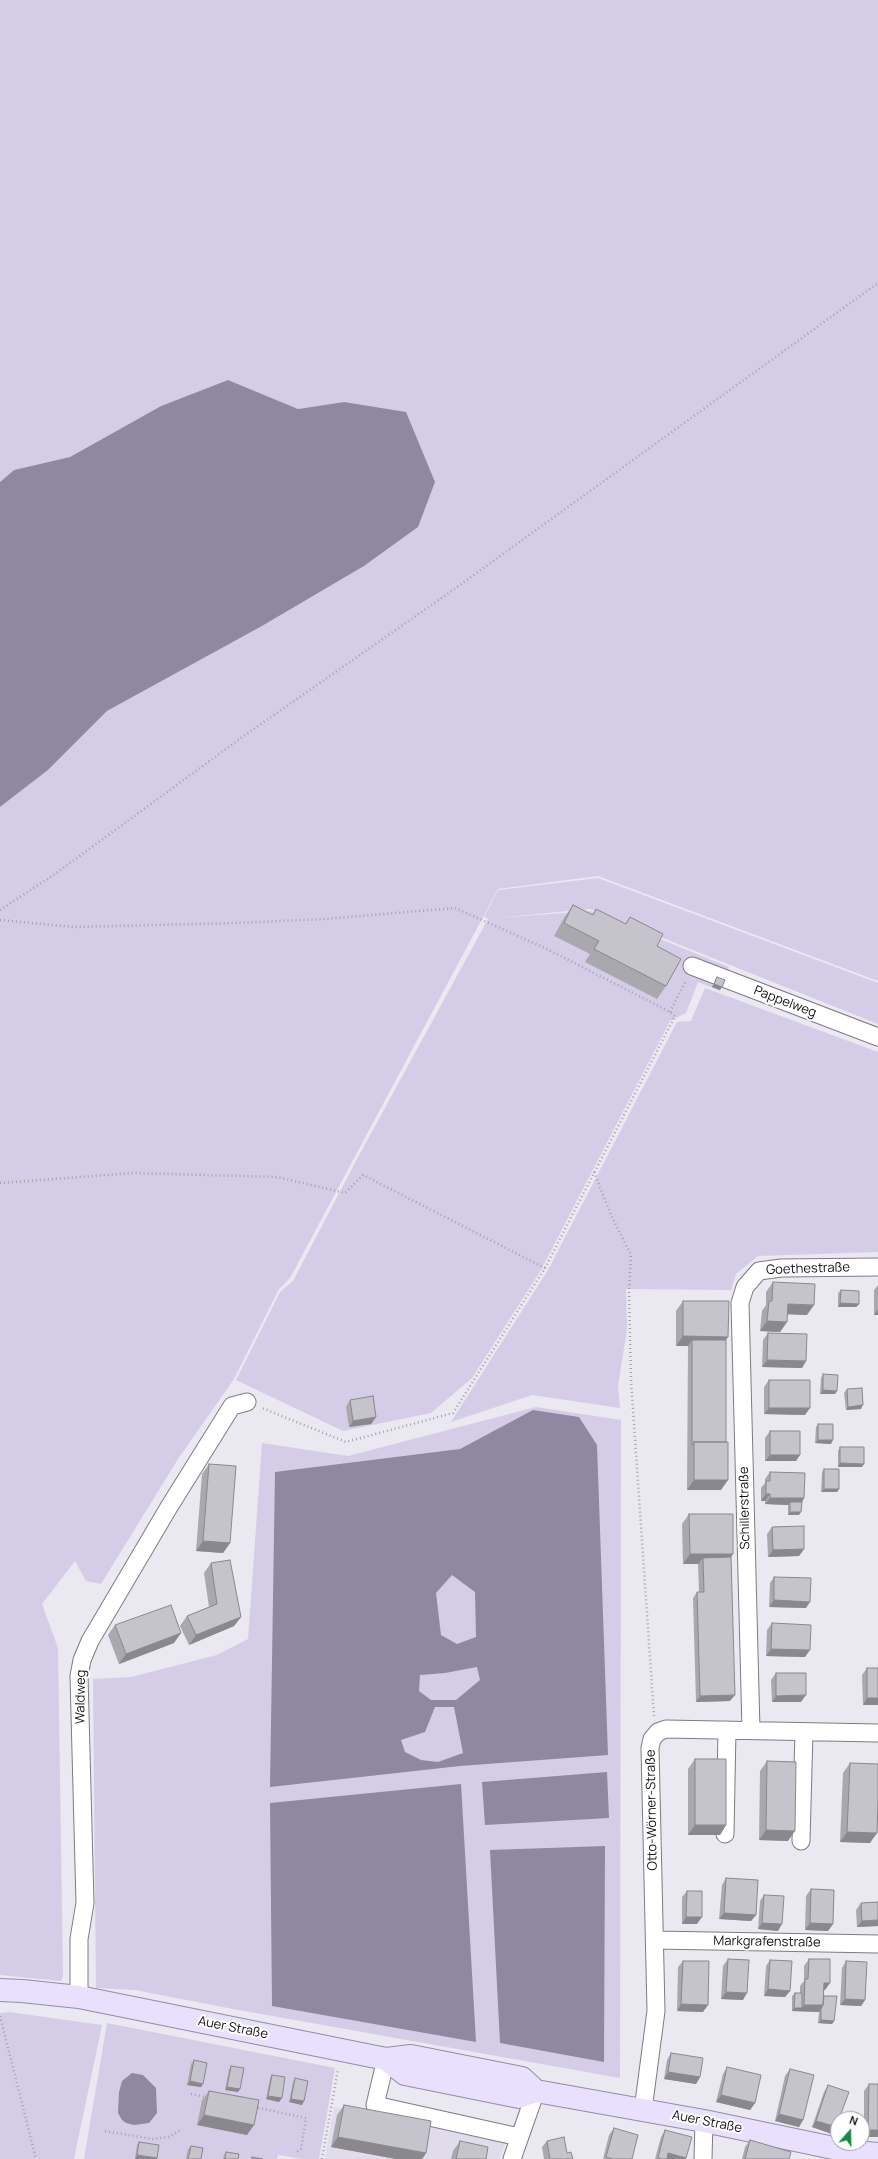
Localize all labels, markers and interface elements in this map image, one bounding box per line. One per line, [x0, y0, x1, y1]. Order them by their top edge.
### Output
street label: Pappelweg [751, 983, 819, 1021]
street label: Goethestraße [766, 1260, 850, 1278]
street label: Schillerstraße [736, 1466, 754, 1550]
street label: Waldweg [73, 1670, 89, 1724]
street label: Otto-Wörner-Straße [643, 1749, 661, 1871]
street label: Markgrafenstraße [713, 1933, 821, 1951]
street label: Auer Straße [197, 2014, 269, 2042]
street label: Auer Straße [671, 2108, 743, 2136]
north arrow [830, 2111, 870, 2151]
text: N [848, 2112, 860, 2129]

